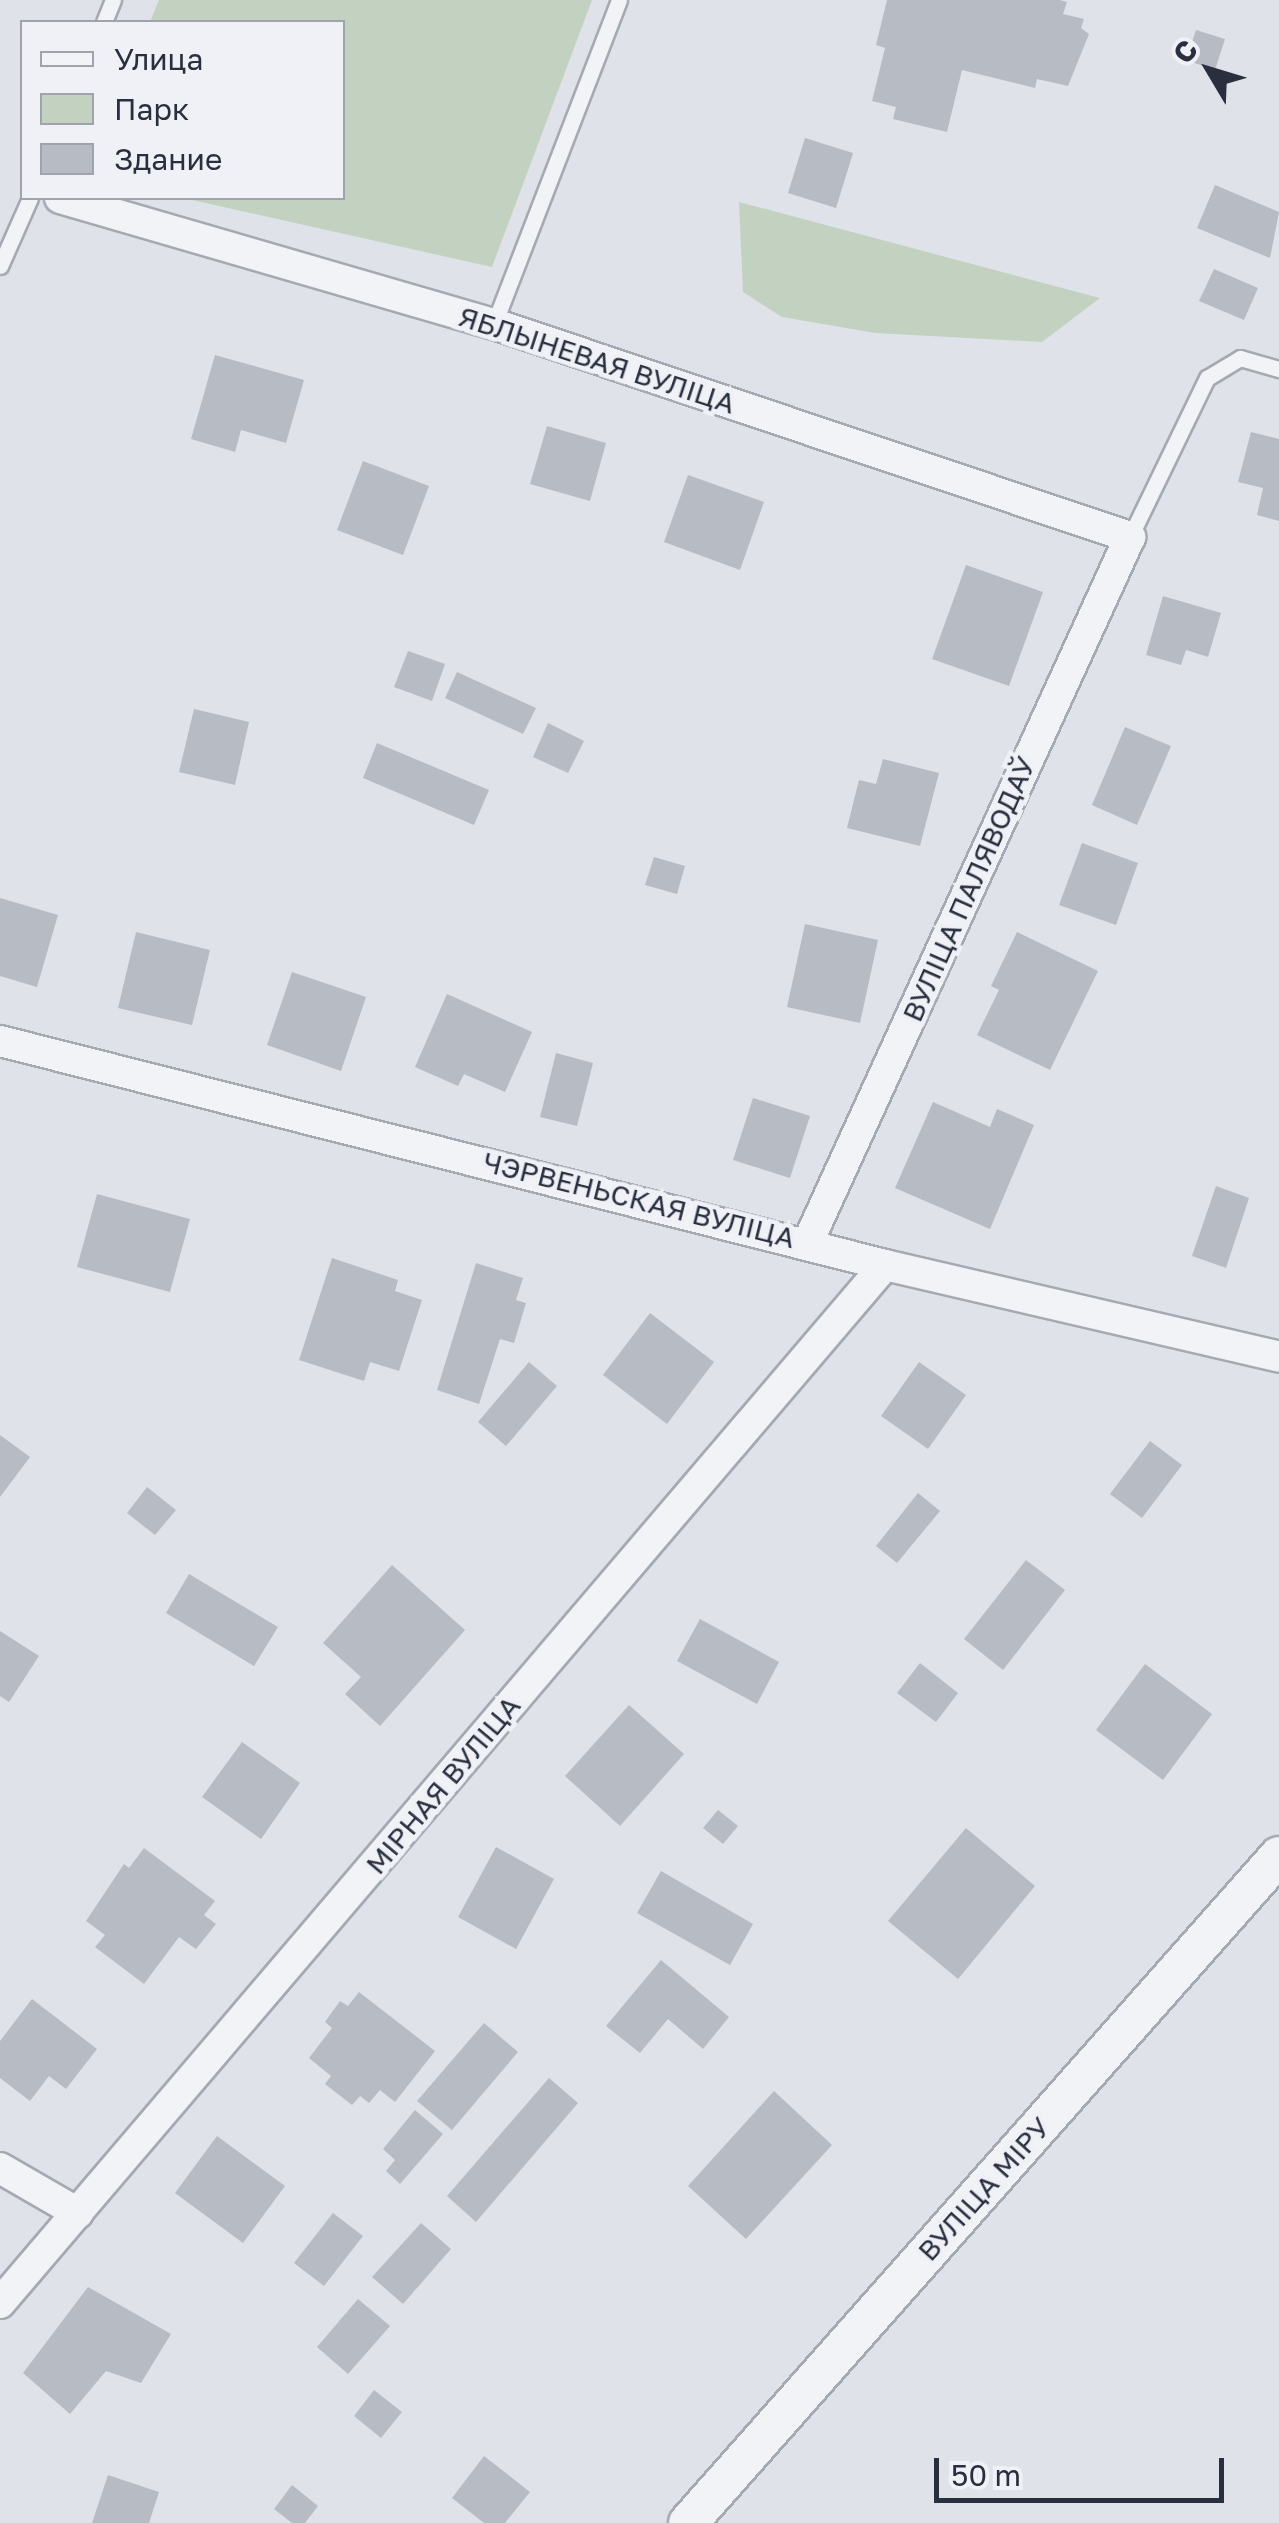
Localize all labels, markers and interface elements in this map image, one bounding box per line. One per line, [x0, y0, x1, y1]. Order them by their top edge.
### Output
legend [20, 20, 345, 200]
north arrow [1159, 20, 1259, 120]
text: С [1166, 33, 1204, 69]
text: Улица [114, 41, 203, 77]
text: Парк [114, 91, 189, 127]
text: Здание [114, 141, 222, 177]
street label: ЯБЛЫНЕВАЯ ВУЛІЦА [454, 299, 740, 421]
street label: ВУЛІЦА ПАЛЯВОДАЎ [895, 751, 1043, 1027]
street label: ЧЭРВЕНЬСКАЯ ВУЛІЦА [480, 1145, 798, 1255]
street label: МІРНАЯ ВУЛІЦА [359, 1689, 527, 1881]
street label: ВУЛІЦА МІРУ [911, 2110, 1057, 2268]
scale bar [939, 2438, 1229, 2500]
text: 50 m [951, 2457, 1021, 2493]

